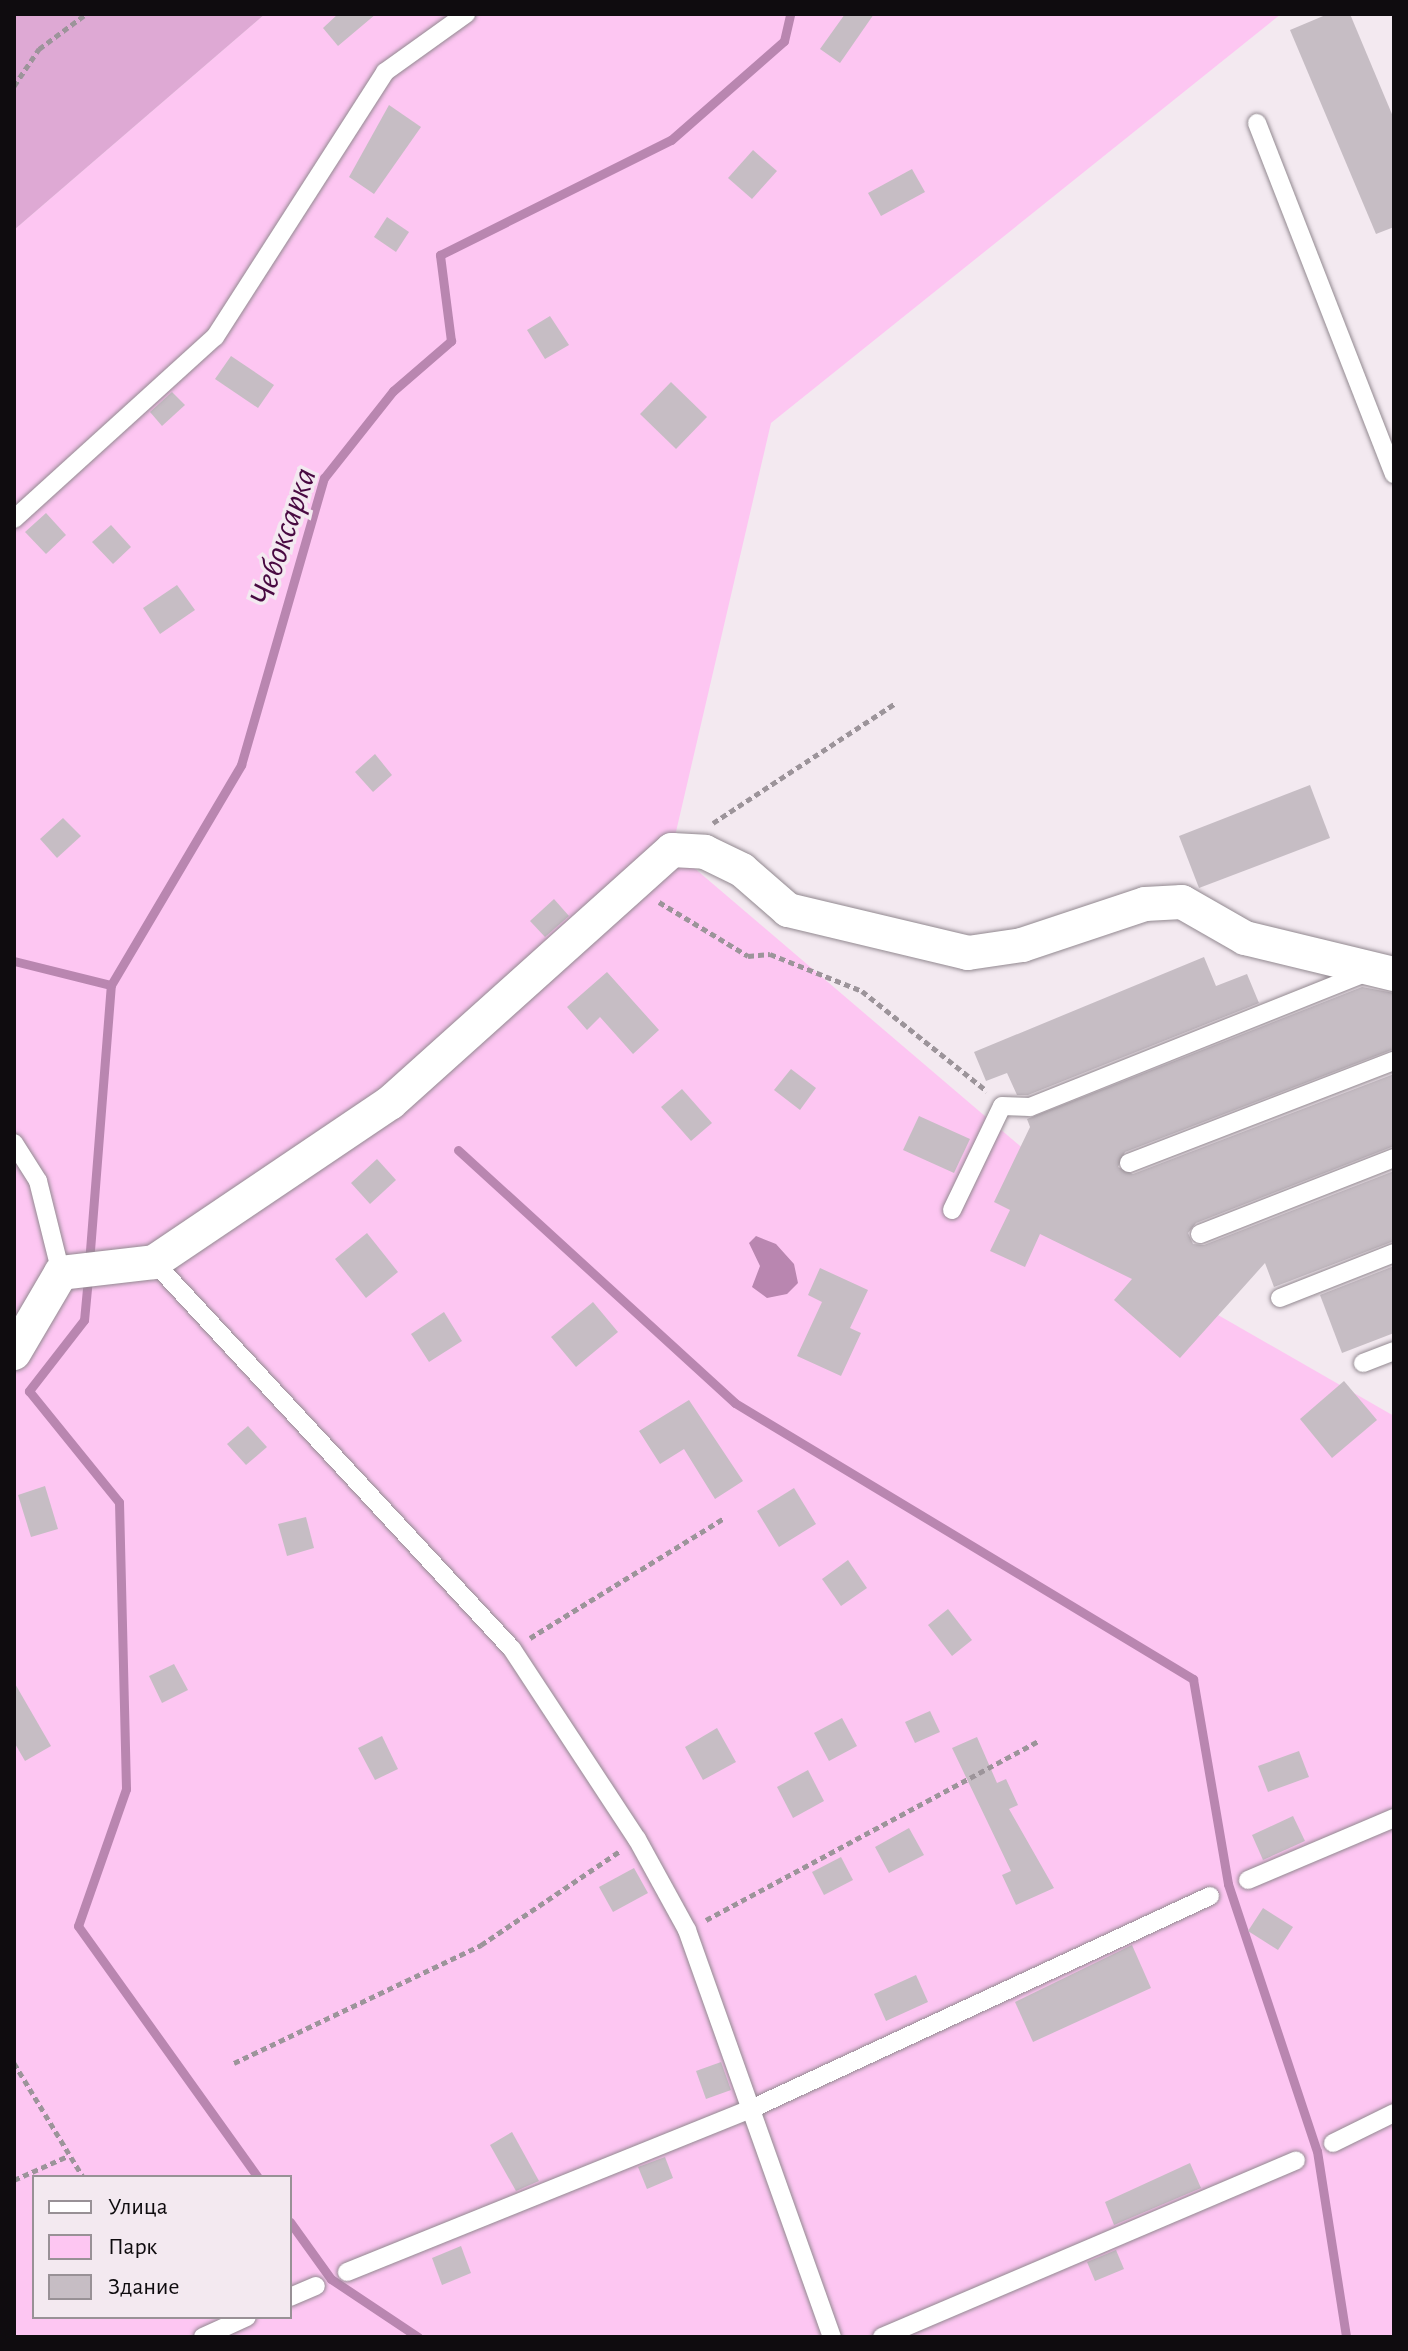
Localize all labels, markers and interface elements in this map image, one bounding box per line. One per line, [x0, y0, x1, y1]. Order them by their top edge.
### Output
water label: Чебоксарка [241, 463, 327, 611]
legend [32, 2175, 292, 2319]
text: Улица [108, 2195, 168, 2219]
text: Парк [108, 2235, 157, 2259]
text: Здание [108, 2275, 179, 2299]

